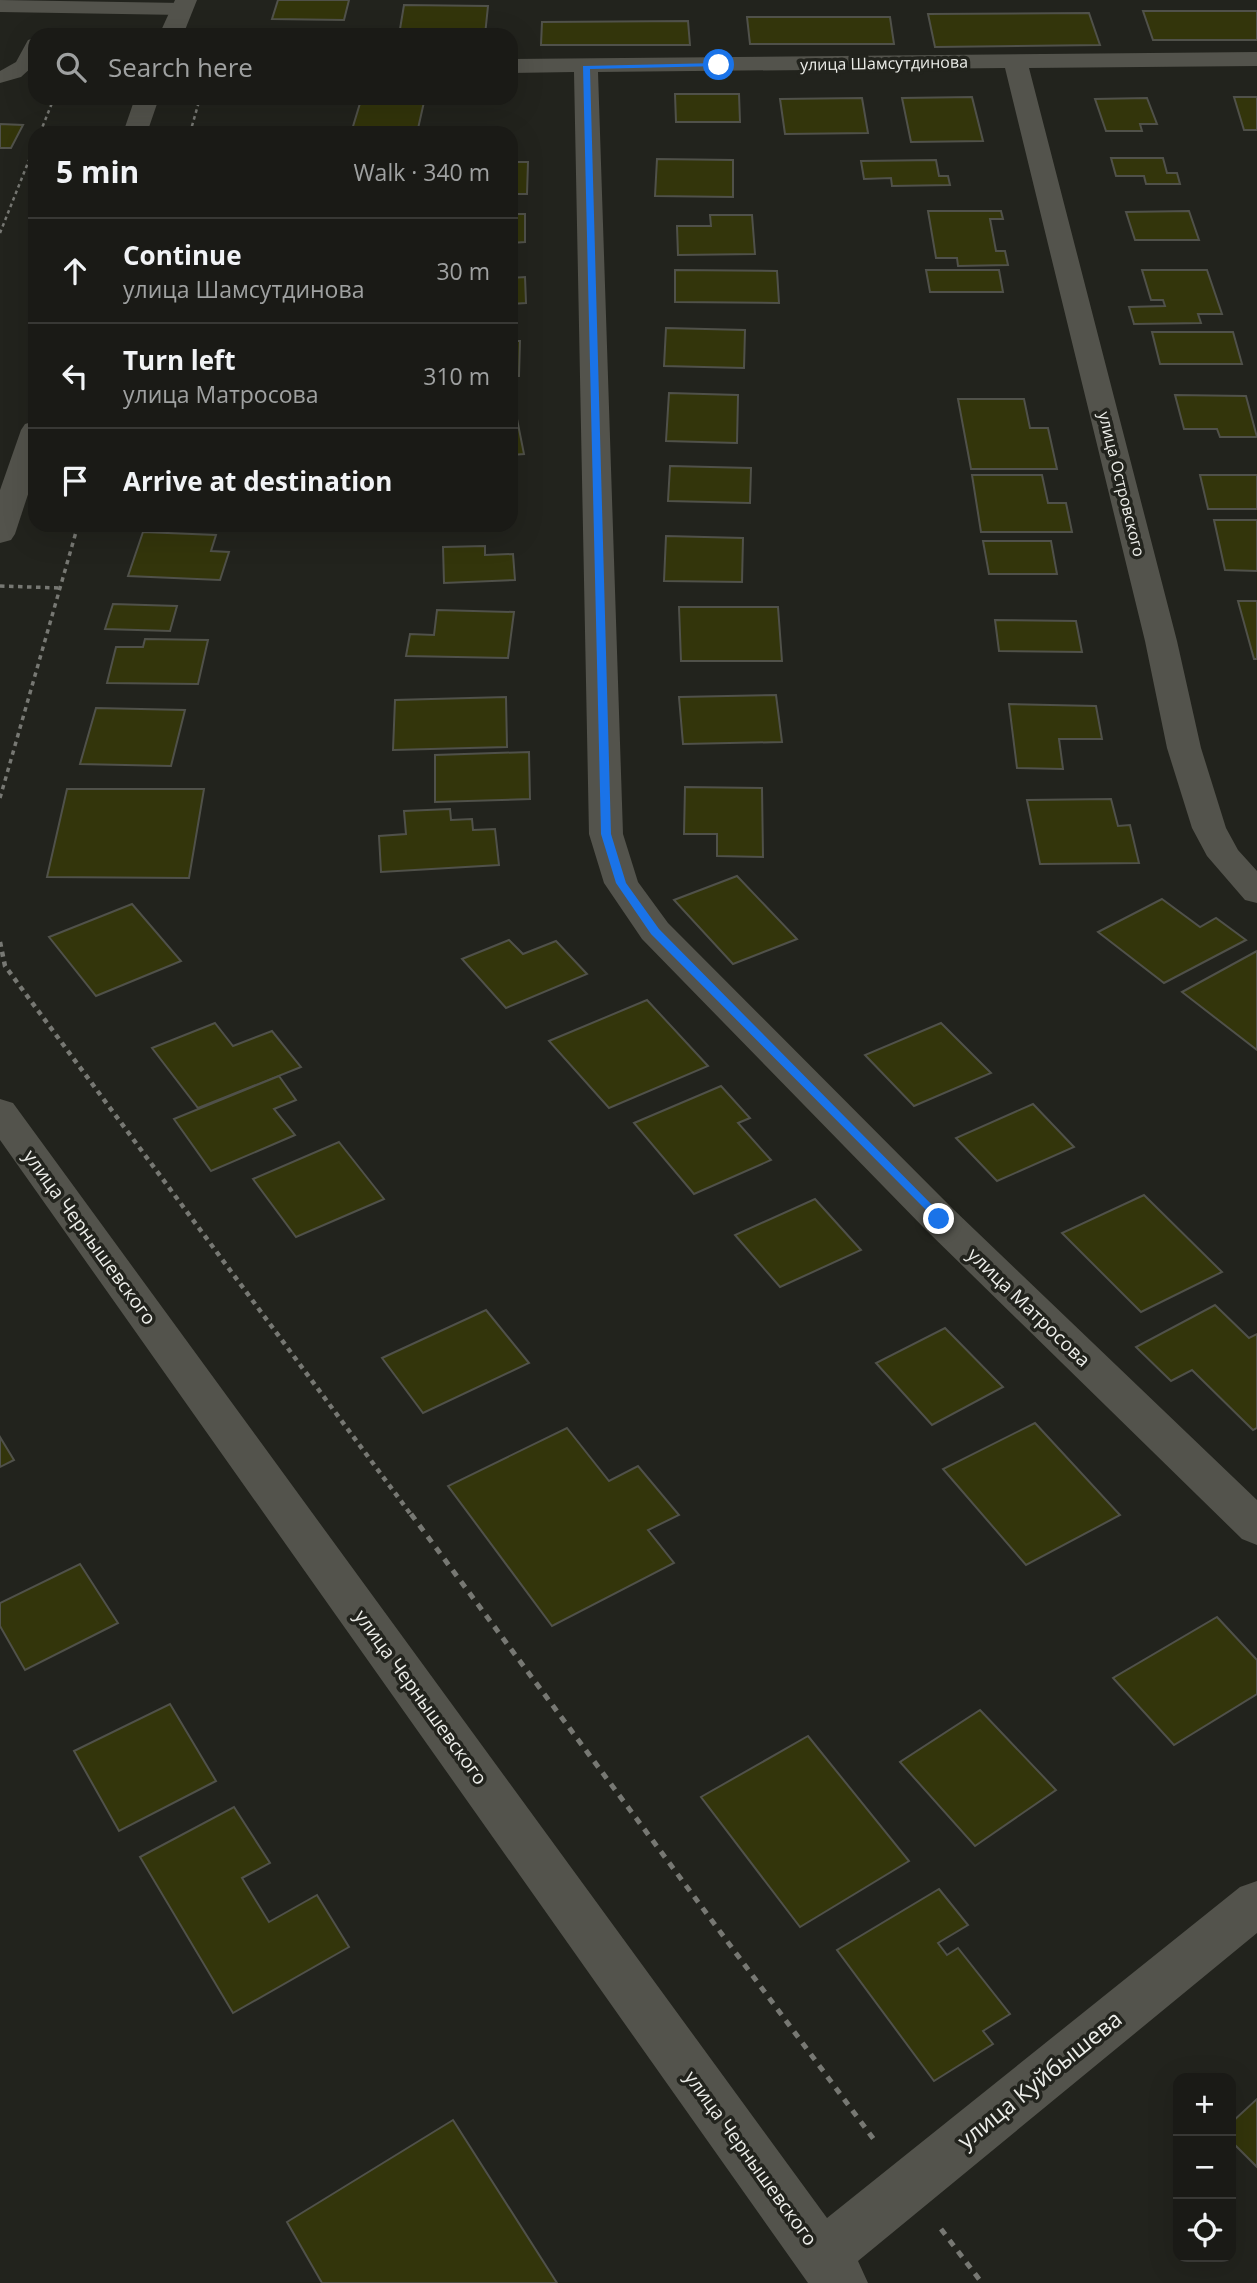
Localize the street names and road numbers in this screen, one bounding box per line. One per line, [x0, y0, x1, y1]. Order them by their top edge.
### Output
street label: улица Шамсутдинова [800, 51, 968, 75]
street label: улица Островского [1093, 409, 1151, 559]
street label: улица Чернышевского [18, 1144, 162, 1330]
street label: улица Матросова [962, 1242, 1096, 1372]
street label: улица Чернышевского [349, 1604, 493, 1790]
street label: улица Куйбышева [950, 2003, 1128, 2155]
street label: улица Чернышевского [679, 2065, 823, 2251]

